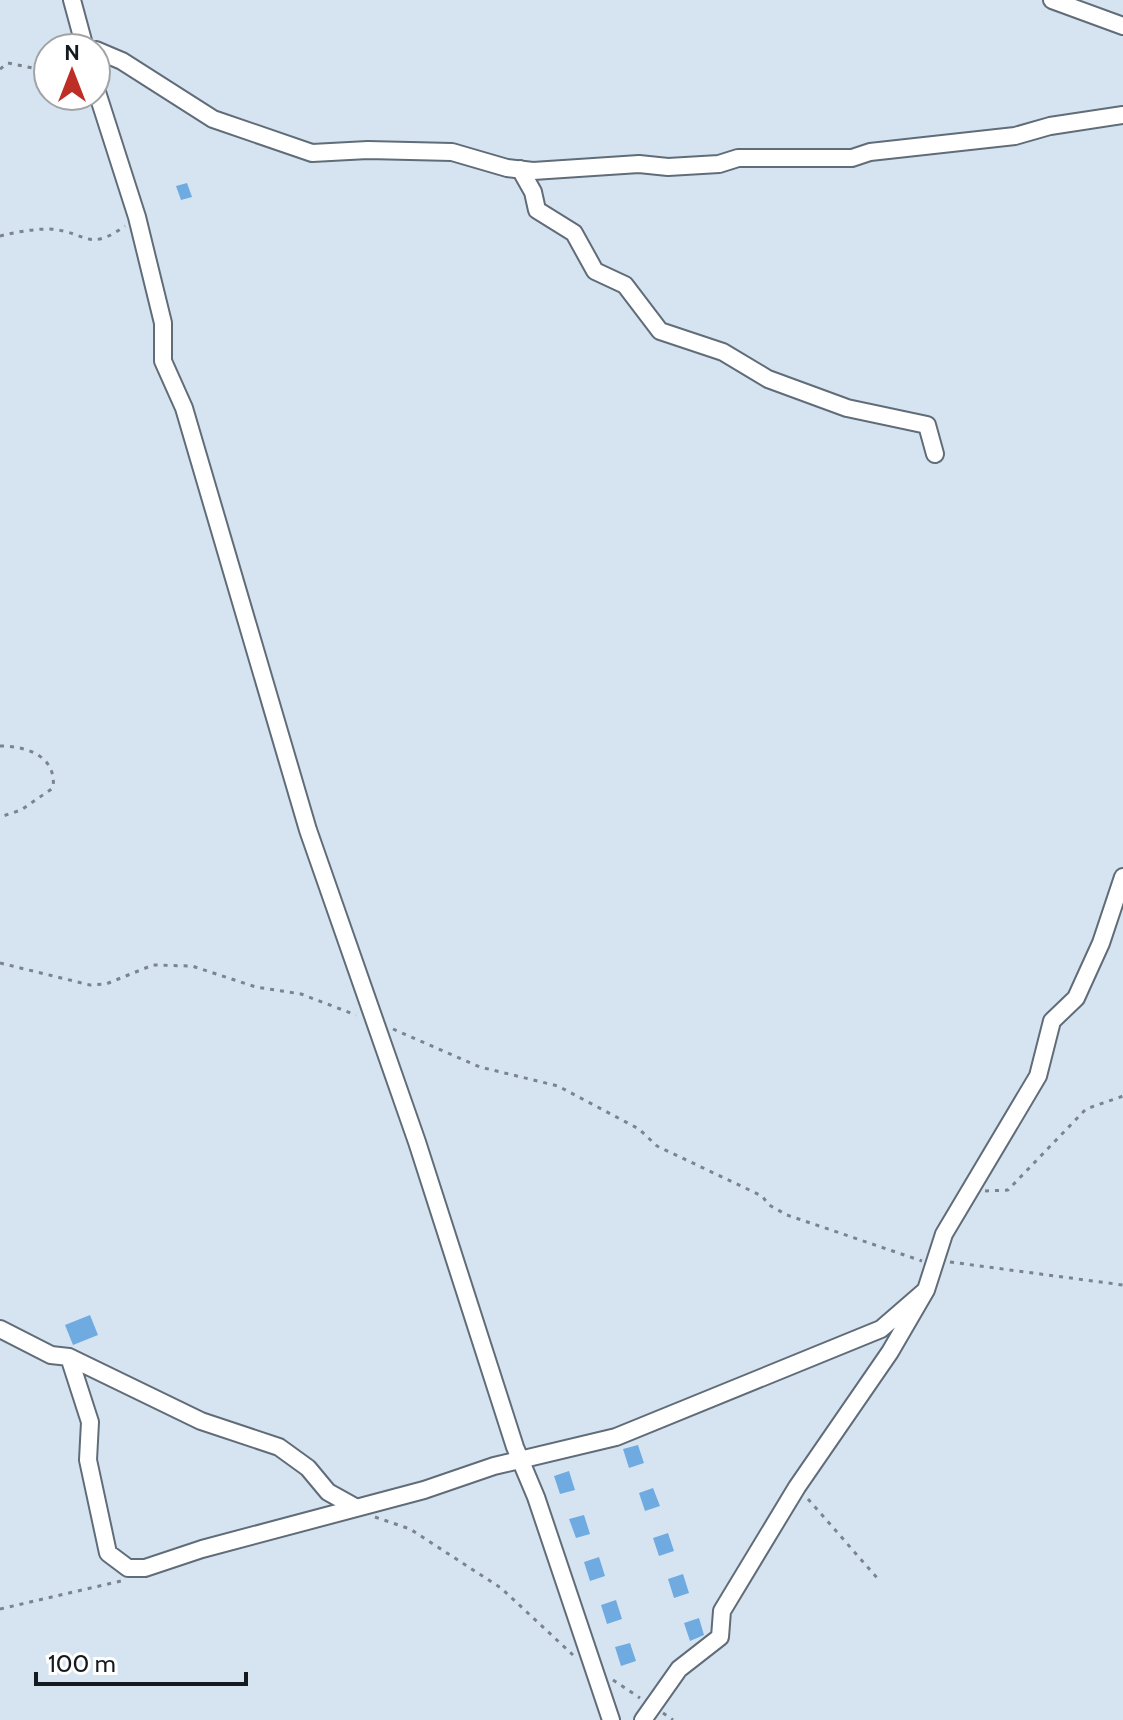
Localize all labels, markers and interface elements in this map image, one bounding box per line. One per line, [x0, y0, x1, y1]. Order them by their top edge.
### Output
north arrow [32, 32, 112, 112]
text: N [64, 39, 80, 66]
scale bar [36, 1636, 246, 1686]
text: 100 m [48, 1649, 116, 1678]

